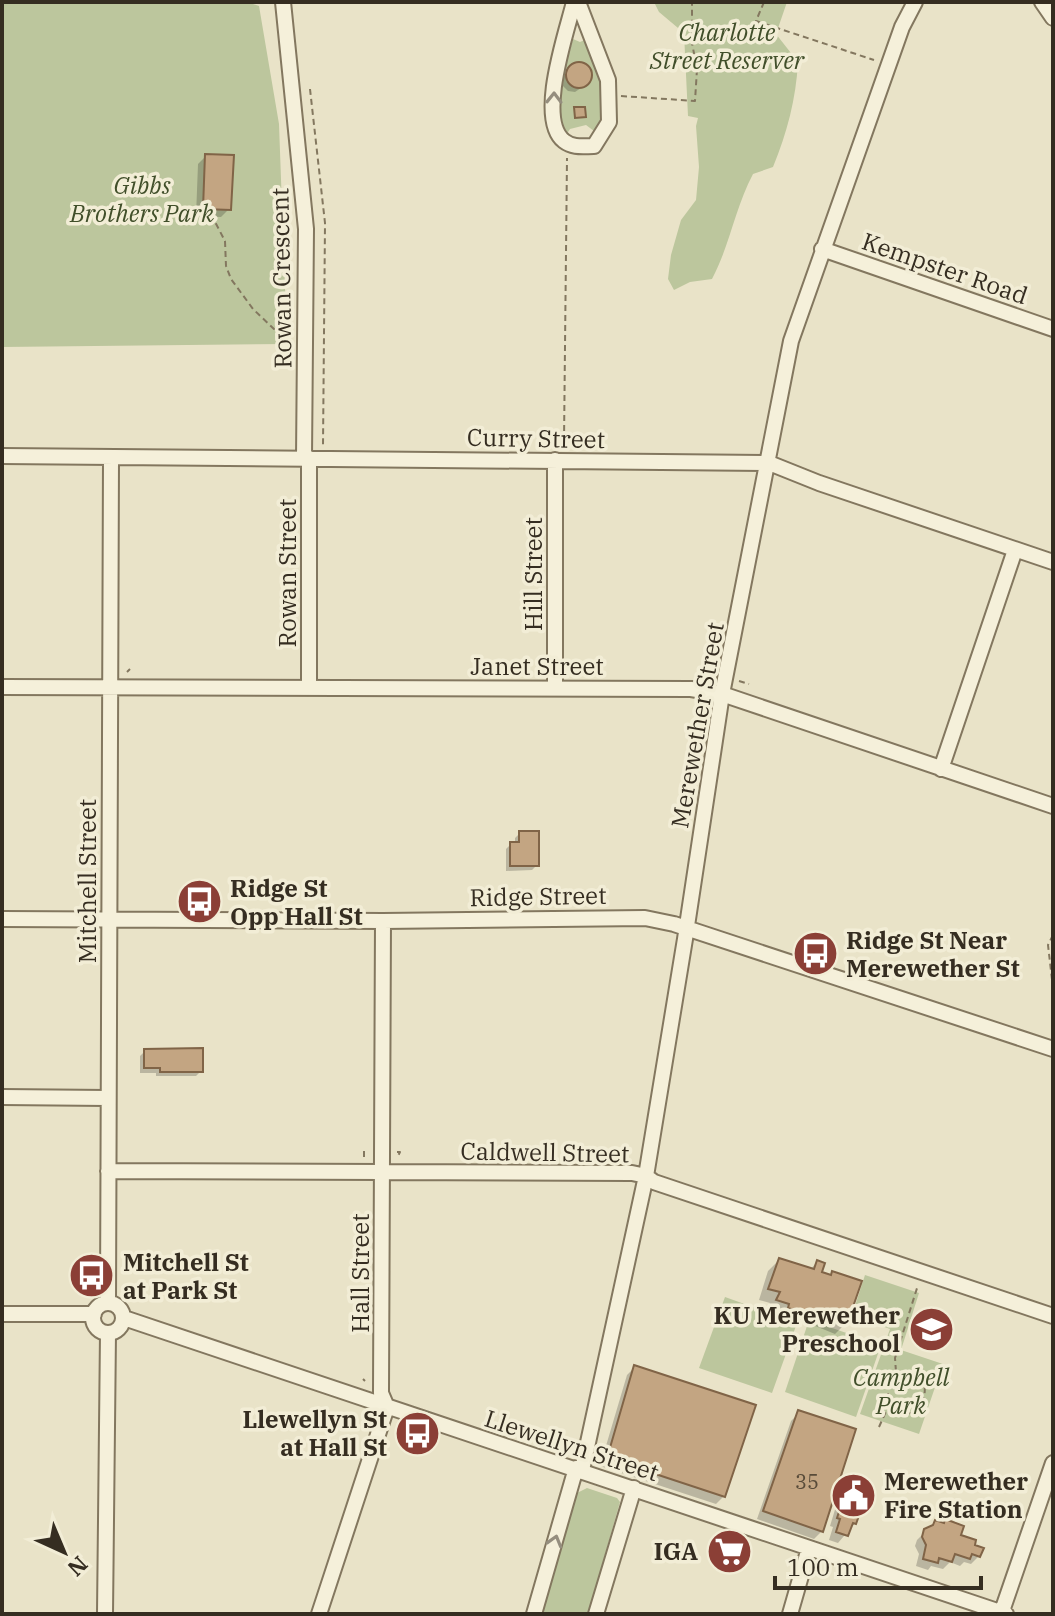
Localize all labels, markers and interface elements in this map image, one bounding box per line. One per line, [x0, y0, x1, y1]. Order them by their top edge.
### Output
park label: Charlotte Street Reserver [649, 16, 806, 76]
one-way arrow [545, 91, 563, 104]
park label: Gibbs Brothers Park [69, 169, 214, 229]
street label: Rowan Crescent [263, 187, 299, 369]
street label: Kempster Road [858, 225, 1032, 311]
street label: Curry Street [467, 421, 605, 455]
street label: Rowan Street [271, 498, 303, 648]
street label: Hill Street [517, 517, 549, 631]
street label: Merewether Street [663, 620, 731, 830]
street label: Janet Street [470, 650, 604, 682]
street label: Mitchell Street [71, 799, 103, 963]
place label: Ridge St Opp Hall St [230, 872, 363, 932]
bus stop icon: Ridge St Opp Hall St [175, 878, 223, 926]
street label: Ridge Street [469, 879, 607, 913]
place label: Ridge St Near Merewether St [846, 924, 1020, 984]
bus stop icon: Ridge St Near Merewether St [791, 930, 839, 978]
street label: Caldwell Street [460, 1135, 630, 1169]
street label: Hall Street [344, 1213, 376, 1333]
place label: Mitchell St at Park St [123, 1246, 249, 1306]
bus stop icon: Mitchell St at Park St [68, 1252, 116, 1300]
place label: KU Merewether Preschool [714, 1299, 900, 1359]
school or university icon: KU Merewether Preschool [907, 1305, 955, 1353]
park label: Campbell Park [853, 1361, 951, 1421]
street label: Llewellyn Street [481, 1402, 663, 1488]
place label: Llewellyn St at Hall St [242, 1403, 387, 1463]
bus stop icon: Llewellyn St at Hall St [394, 1409, 442, 1457]
place label: Merewether Fire Station [884, 1465, 1028, 1525]
house number: 35 [795, 1468, 819, 1495]
public building icon: Merewether Fire Station [829, 1471, 877, 1519]
north arrow [24, 1512, 104, 1592]
supermarket icon: IGA [705, 1527, 753, 1575]
one-way arrow [546, 1535, 562, 1548]
place label: IGA [654, 1535, 698, 1567]
scale bar [775, 1540, 981, 1590]
text: N [62, 1550, 95, 1583]
text: 100 m [787, 1551, 859, 1583]

